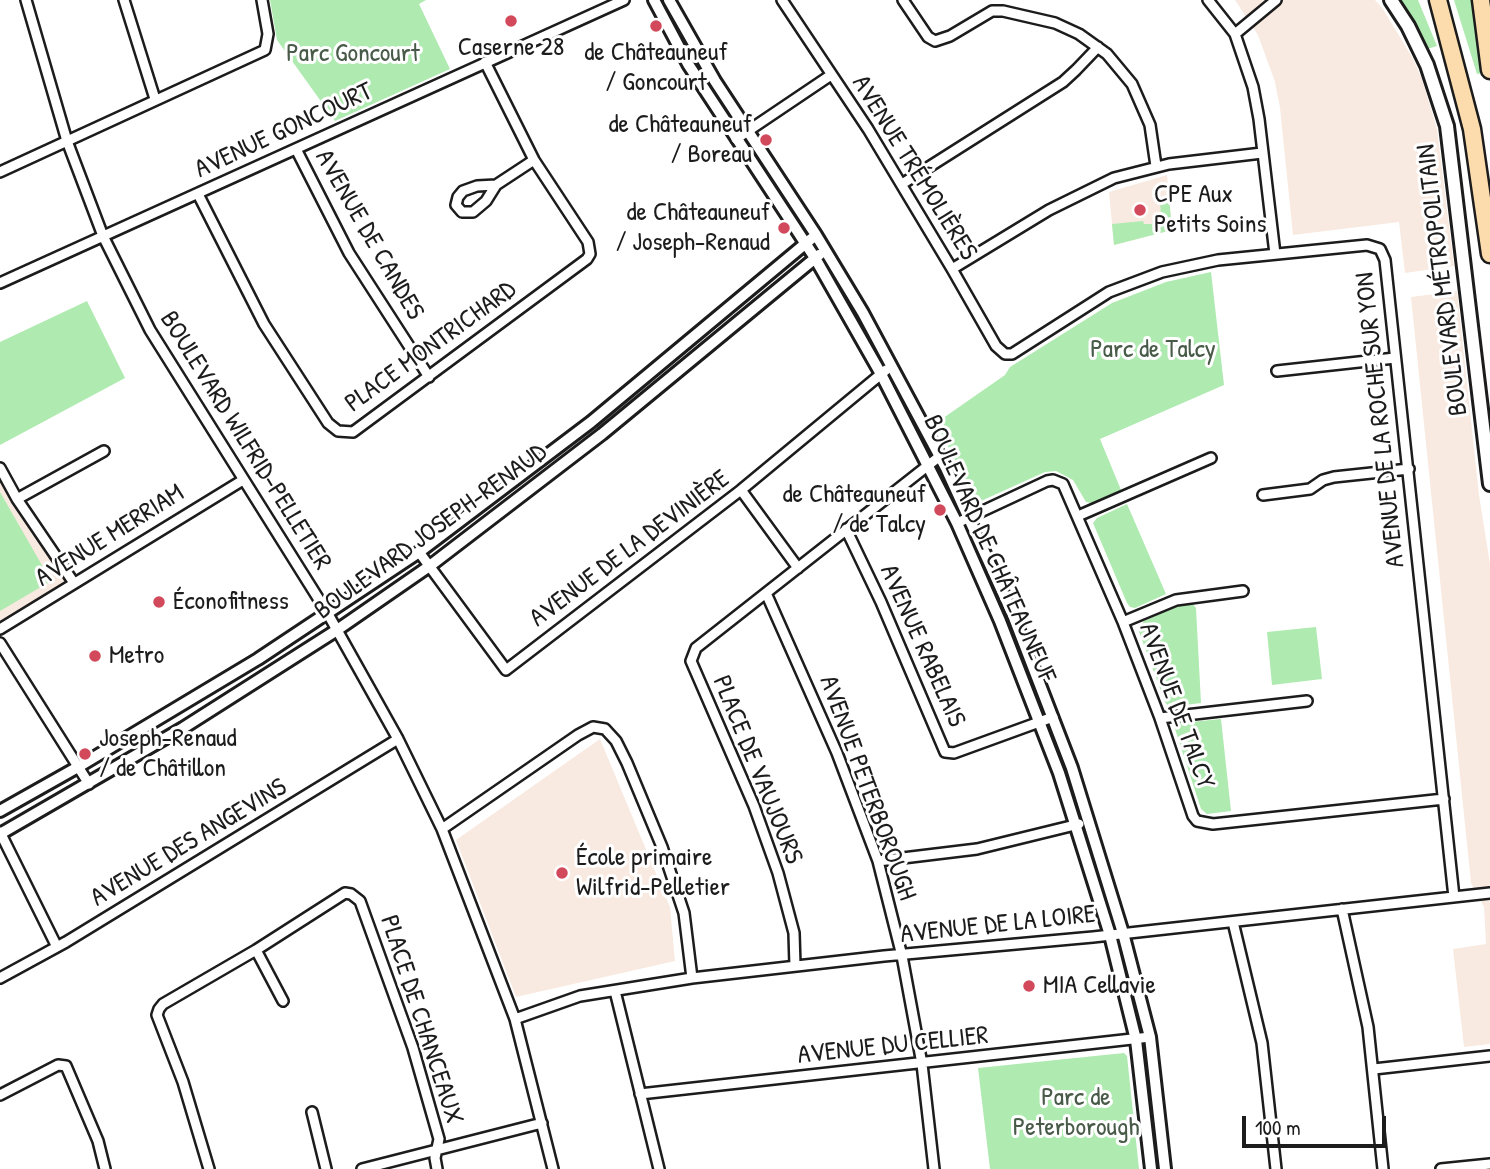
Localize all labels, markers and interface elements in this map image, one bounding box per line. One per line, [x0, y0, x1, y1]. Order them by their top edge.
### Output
marker: Caserne 28 [503, 13, 519, 29]
marker: de Châteauneuf / Goncourt [648, 18, 664, 34]
place label: Caserne 28 [458, 32, 564, 64]
place label: de Châteauneuf / Goncourt [584, 37, 728, 98]
park label: Parc Goncourt [286, 38, 420, 70]
street label: AVENUE TRÉMOLIÈRES [845, 70, 983, 266]
street label: AVENUE GONCOURT [190, 76, 378, 186]
place label: de Châteauneuf / Boreau [608, 109, 752, 170]
marker: de Châteauneuf / Boreau [758, 132, 774, 148]
street label: BOULEVARD MÉTROPOLITAIN [1411, 142, 1475, 418]
street label: AVENUE DE CANDES [308, 145, 430, 325]
place label: CPE Aux Petits Soins [1154, 179, 1267, 241]
place label: de Châteauneuf / Joseph-Renaud [615, 197, 770, 258]
marker: CPE Aux Petits Soins [1132, 202, 1148, 218]
marker: de Châteauneuf / Joseph-Renaud [776, 220, 792, 236]
street label: AVENUE DE LA ROCHE SUR YON [1350, 271, 1412, 569]
street label: PLACE MONTRICHARD [339, 275, 523, 419]
street label: BOULEVARD WILFRID-PELLETIER [152, 306, 338, 576]
park label: Parc de Talcy [1090, 334, 1216, 366]
street label: BOULEVARD DE CHÂTEAUNEUF [916, 410, 1062, 688]
street label: BOULEVARD JOSEPH-RENAUD [309, 437, 553, 627]
street label: AVENUE DE LA DEVINIÈRE [524, 464, 736, 634]
street label: AVENUE MERRIAM [30, 478, 190, 594]
place label: de Châteauneuf / de Talcy [782, 479, 926, 540]
marker: de Châteauneuf / de Talcy [932, 502, 948, 518]
street label: AVENUE RABELAIS [872, 560, 972, 732]
place label: Éconofitness [173, 586, 289, 618]
marker: Éconofitness [151, 594, 167, 610]
street label: AVENUE DE TALCY [1132, 619, 1220, 793]
place label: Metro [109, 640, 164, 672]
marker: Metro [87, 648, 103, 664]
street label: PLACE DE VAUJOURS [705, 671, 809, 869]
street label: AVENUE PETERBOROUGH [812, 671, 922, 905]
place label: Joseph-Renaud / de Châtillon [99, 723, 237, 784]
marker: Joseph-Renaud / de Châtillon [77, 746, 93, 762]
street label: AVENUE DES ANGEVINS [85, 772, 293, 914]
place label: École primaire Wilfrid-Pelletier [576, 842, 730, 903]
marker: École primaire Wilfrid-Pelletier [554, 865, 570, 881]
street label: AVENUE DE LA LOIRE [899, 899, 1097, 951]
street label: PLACE DE CHANCEAUX [373, 912, 469, 1128]
place label: MIA Cellavie [1043, 970, 1156, 1002]
marker: MIA Cellavie [1021, 978, 1037, 994]
street label: AVENUE DU CELLIER [796, 1020, 990, 1072]
park label: Parc de Peterborough [1013, 1082, 1139, 1144]
scale bar [1245, 1102, 1388, 1146]
text: 100 m [1255, 1113, 1301, 1142]

